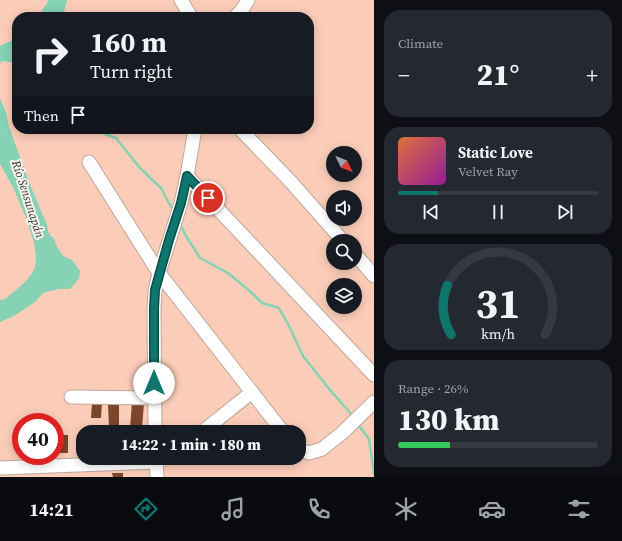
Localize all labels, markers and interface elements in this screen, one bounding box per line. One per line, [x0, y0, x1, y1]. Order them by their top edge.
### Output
text: 160 m [90, 23, 167, 61]
icon: right [24, 28, 76, 80]
text: Climate [398, 35, 443, 52]
text: 21° [477, 54, 519, 95]
text: Turn right [90, 59, 172, 84]
text: − [398, 60, 410, 90]
text: + [586, 60, 598, 90]
icon: arrive [67, 104, 89, 126]
text: Then [24, 105, 59, 126]
text: Static Love [458, 142, 533, 163]
north arrow [326, 146, 362, 182]
map controls [326, 146, 362, 314]
water label: Río Sensunapán [8, 157, 48, 240]
text: Velvet Ray [458, 163, 518, 180]
pin [191, 181, 225, 215]
icon: arrive [197, 187, 219, 209]
button: sound [326, 190, 362, 226]
icon: previous [420, 201, 442, 223]
icon: pause [487, 201, 509, 223]
icon: next [554, 201, 576, 223]
button: search [326, 234, 362, 270]
text: 31 [475, 275, 521, 332]
button: layers [326, 278, 362, 314]
text: km/h [481, 323, 515, 343]
position arrow [133, 362, 175, 404]
text: Range · 26% [398, 380, 469, 397]
text: 130 km [398, 399, 499, 440]
speed limit sign: 40 [12, 413, 64, 465]
text: 14:22 · 1 min · 180 m [121, 434, 261, 455]
icon: directions [132, 495, 160, 523]
icon: music [219, 495, 247, 523]
icon: phone [305, 495, 333, 523]
icon: climate [392, 495, 420, 523]
icon: car [478, 495, 506, 523]
icon: filters [565, 495, 593, 523]
text: 14:21 [29, 497, 74, 522]

